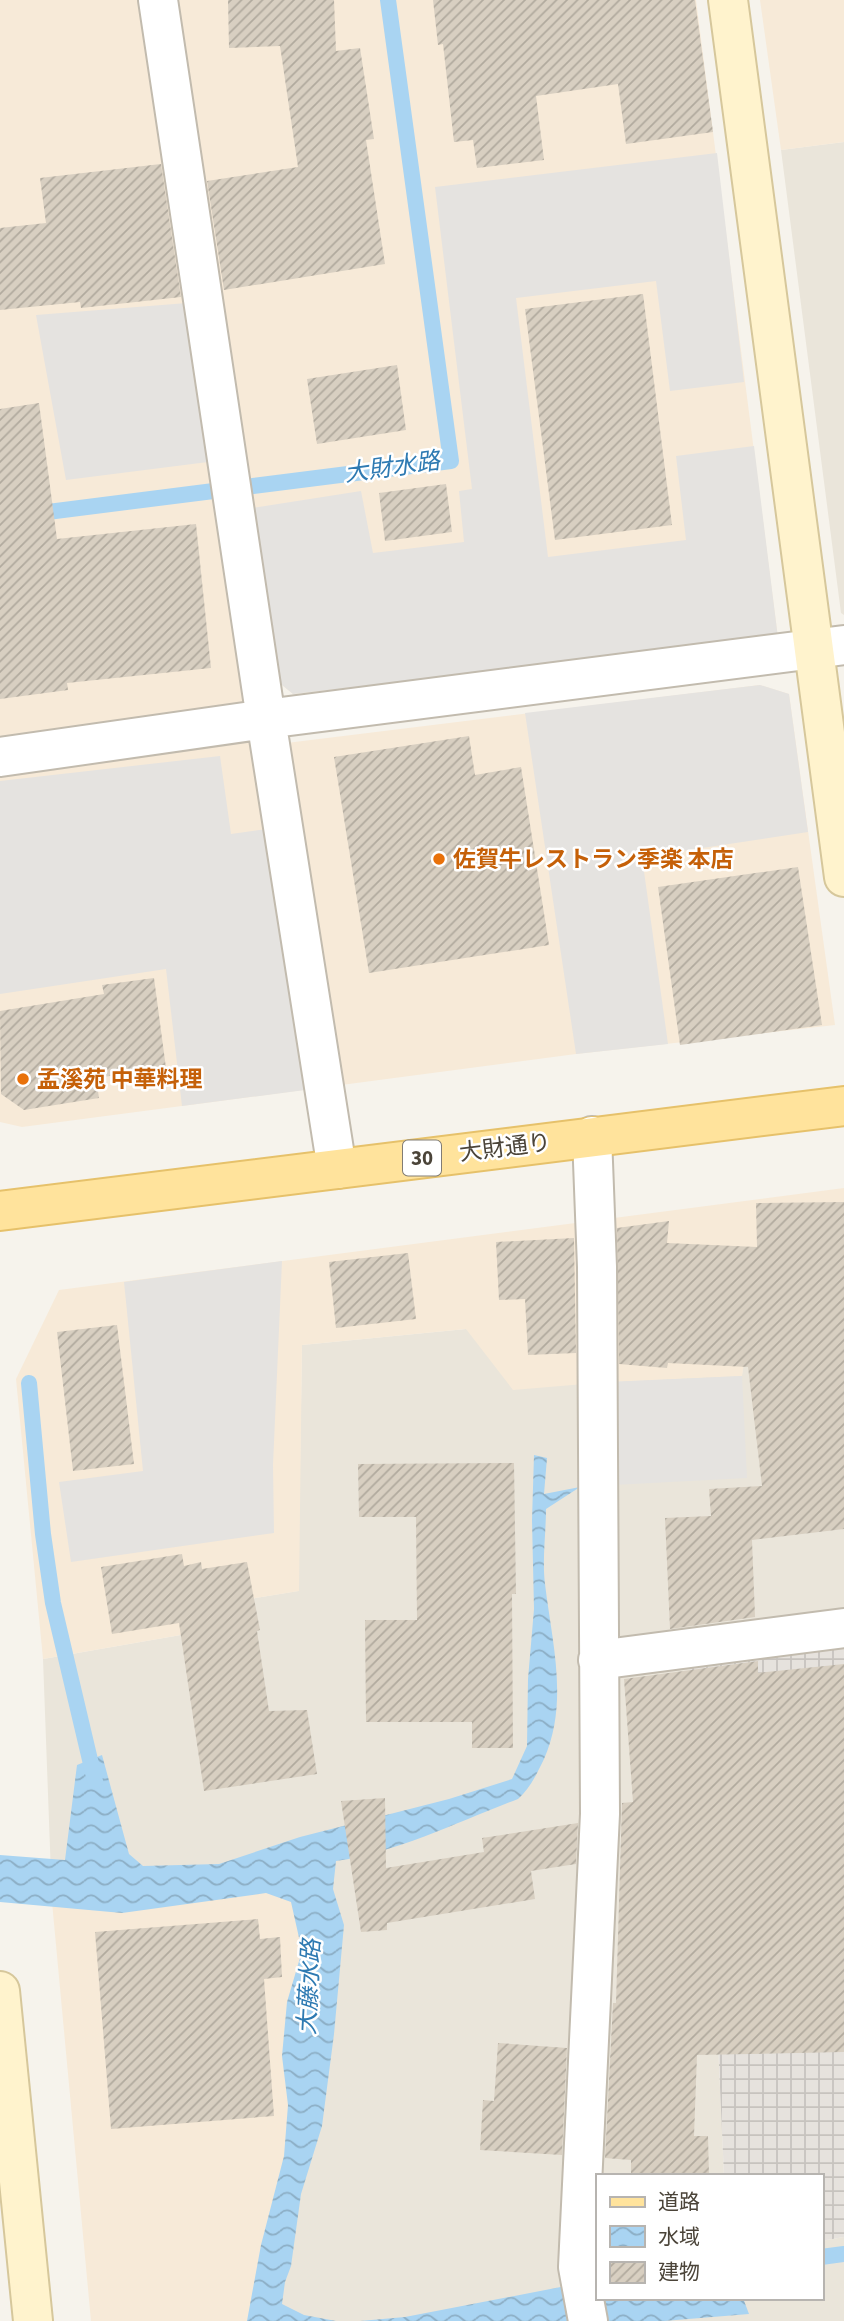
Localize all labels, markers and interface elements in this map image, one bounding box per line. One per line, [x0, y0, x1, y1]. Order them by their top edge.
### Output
water label: 大財水路 [342, 443, 444, 492]
place label: 佐賀牛レストラン季楽 本店 [453, 843, 734, 876]
marker: 佐賀牛レストラン季楽 本店 [431, 851, 447, 867]
place label: 孟溪苑 中華料理 [37, 1063, 203, 1096]
marker: 孟溪苑 中華料理 [15, 1071, 31, 1087]
street label: 大財通り [457, 1126, 553, 1169]
road number: 30 [403, 1140, 441, 1176]
water label: 大藤水路 [290, 1936, 330, 2036]
legend [596, 2174, 823, 2300]
text: 道路 [658, 2187, 700, 2217]
text: 水域 [658, 2222, 700, 2252]
text: 建物 [658, 2257, 700, 2287]

